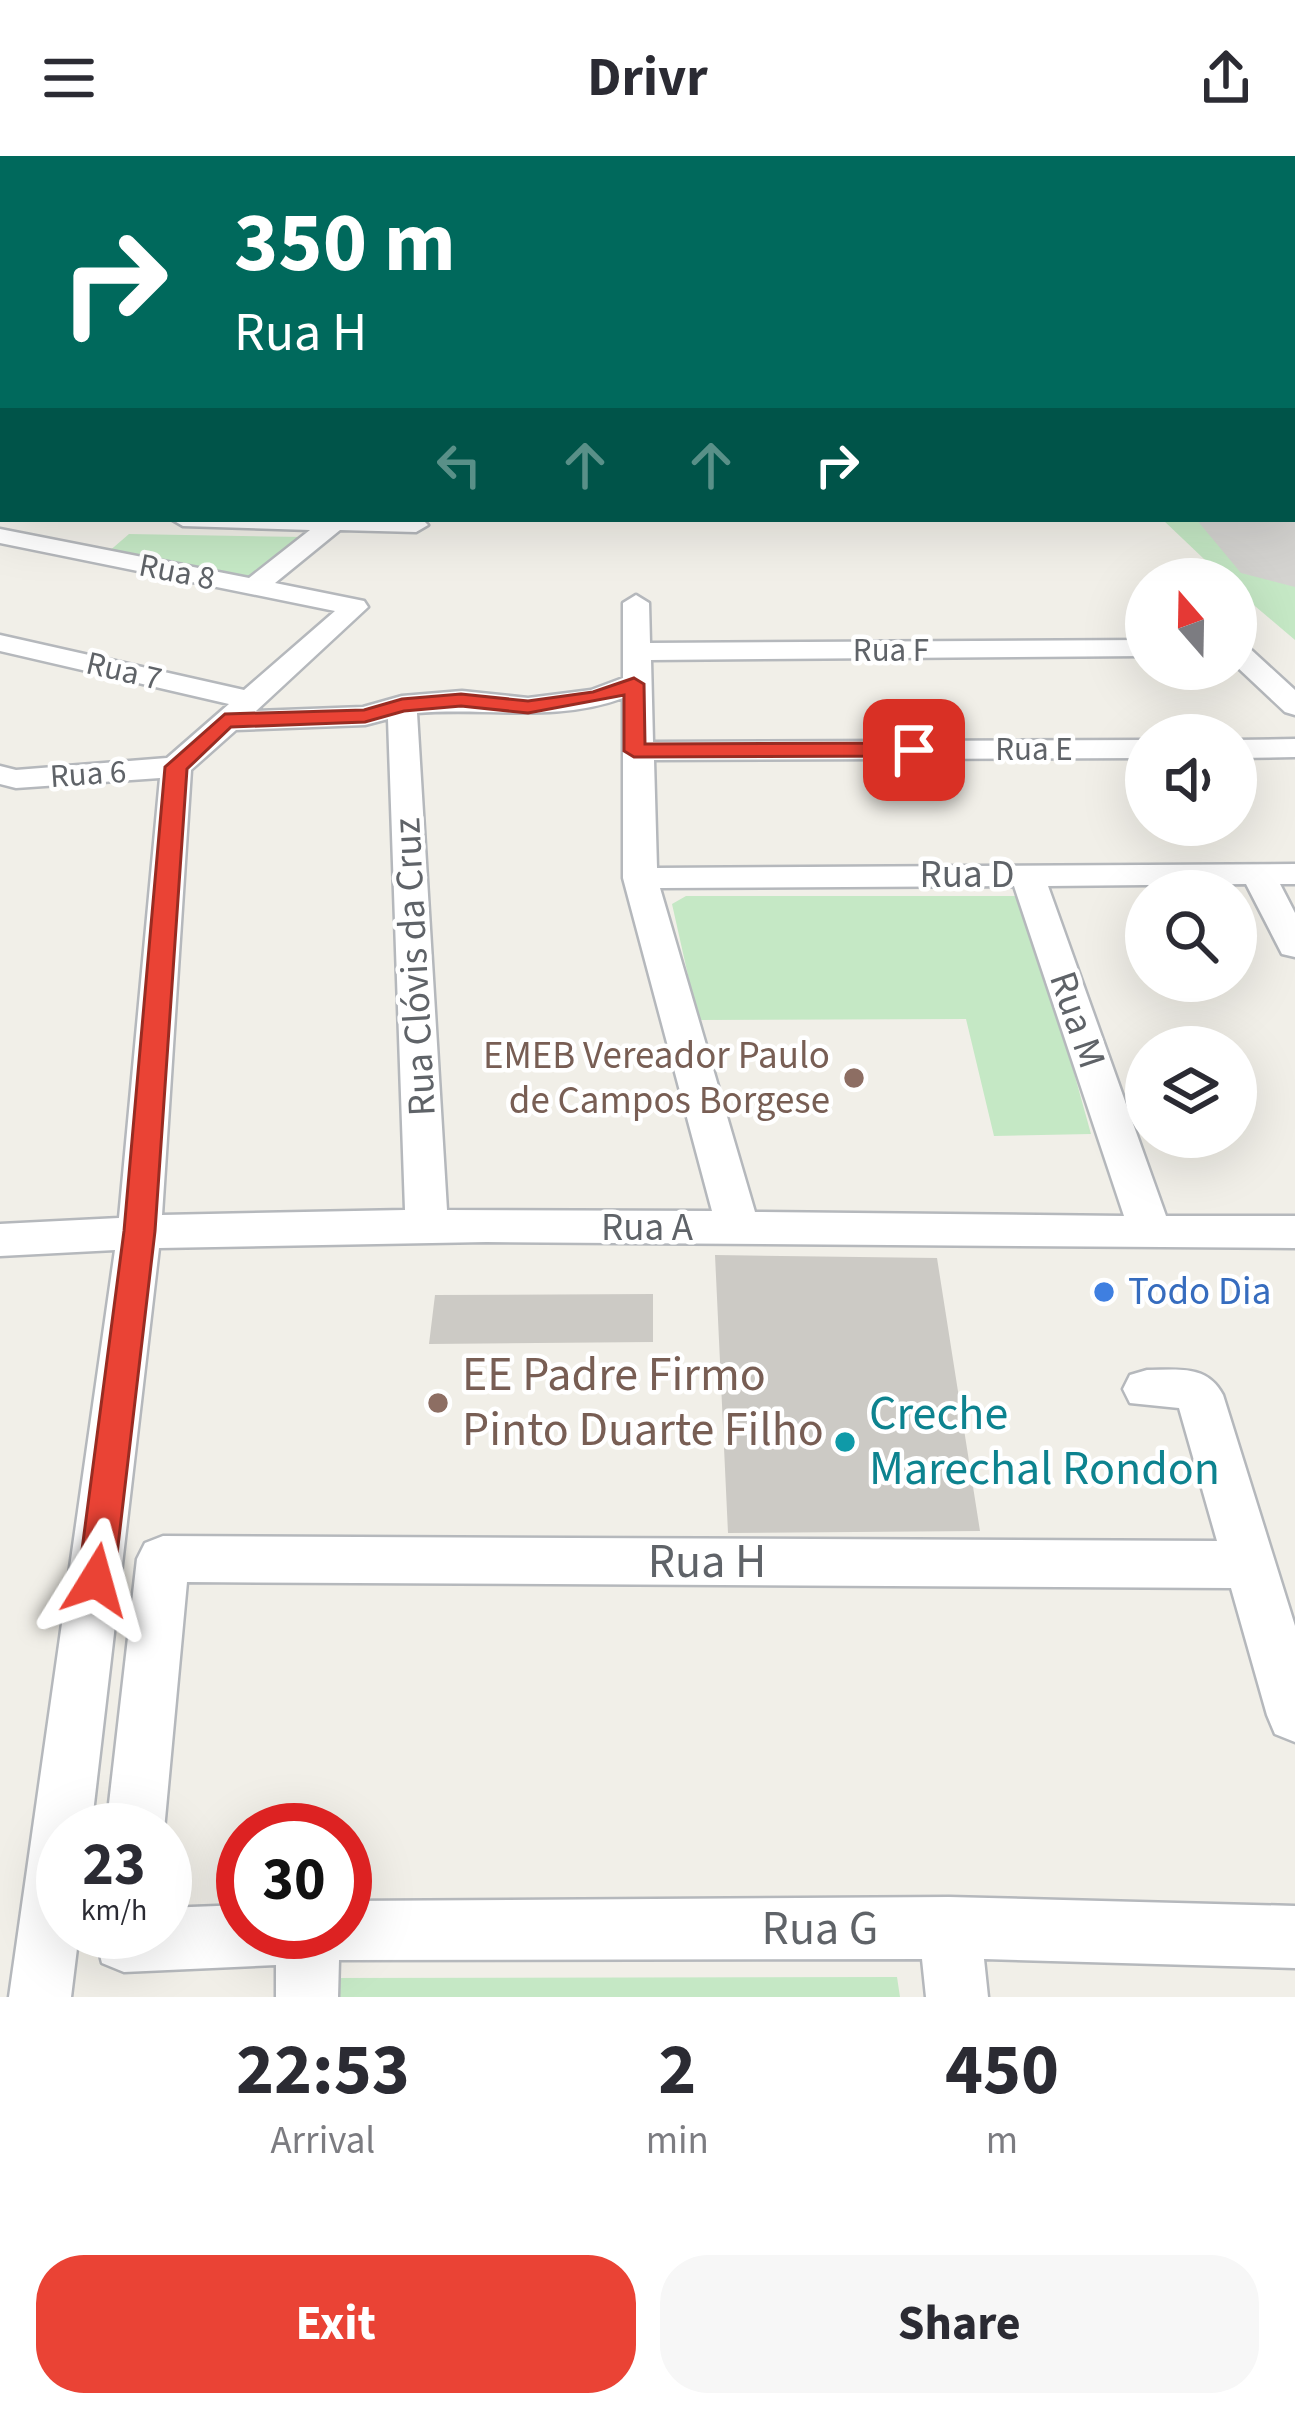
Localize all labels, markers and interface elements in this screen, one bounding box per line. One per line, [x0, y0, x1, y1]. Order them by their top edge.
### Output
text: Drivr [587, 40, 708, 117]
icon: menu [36, 45, 102, 111]
icon: share [1193, 45, 1259, 111]
text: 350 m [234, 184, 456, 304]
icon: right [36, 204, 192, 360]
text: Rua H [234, 295, 367, 372]
icon: left [426, 432, 492, 498]
icon: ahead [552, 432, 618, 498]
icon: ahead [678, 432, 744, 498]
icon: right [804, 432, 870, 498]
street label: Rua 8 [135, 542, 219, 602]
north arrow [1125, 558, 1257, 690]
map controls [1125, 558, 1257, 1158]
street label: Rua F [853, 627, 929, 674]
street label: Rua 7 [82, 640, 166, 702]
pin [863, 699, 965, 801]
button: sound [1125, 714, 1257, 846]
icon: arrive [881, 717, 947, 783]
street label: Rua E [995, 726, 1073, 773]
street label: Rua 6 [48, 748, 128, 800]
street label: Rua Clóvis da Cruz [379, 816, 451, 1118]
street label: Rua D [920, 847, 1014, 903]
button: search [1125, 870, 1257, 1002]
street label: Rua M [1034, 964, 1120, 1076]
button: layers [1125, 1026, 1257, 1158]
place label: EMEB Vereador Paulo de Campos Borgese [483, 1028, 830, 1129]
marker: EMEB Vereador Paulo de Campos Borgese [841, 1065, 867, 1091]
street label: Rua A [601, 1200, 694, 1256]
place label: Todo Dia [1128, 1264, 1271, 1320]
marker: Todo Dia [1091, 1279, 1117, 1305]
place label: EE Padre Firmo Pinto Duarte Filho [462, 1341, 824, 1464]
place label: Creche Marechal Rondon [869, 1380, 1220, 1503]
marker: EE Padre Firmo Pinto Duarte Filho [425, 1390, 451, 1416]
marker: Creche Marechal Rondon [832, 1429, 858, 1455]
position arrow [33, 1517, 159, 1643]
street label: Rua H [648, 1528, 766, 1596]
speed limit sign: 30 [216, 1803, 372, 1959]
text: 23 [82, 1823, 146, 1908]
text: km/h [81, 1889, 147, 1932]
street label: Rua G [762, 1895, 878, 1963]
text: 22:53 [236, 2019, 410, 2122]
text: 2 [658, 2019, 696, 2122]
text: 450 [945, 2019, 1059, 2122]
text: Arrival [270, 2113, 375, 2169]
text: min [646, 2113, 709, 2169]
text: m [986, 2113, 1018, 2169]
button: Exit [36, 2255, 636, 2393]
button: Share [660, 2255, 1259, 2393]

